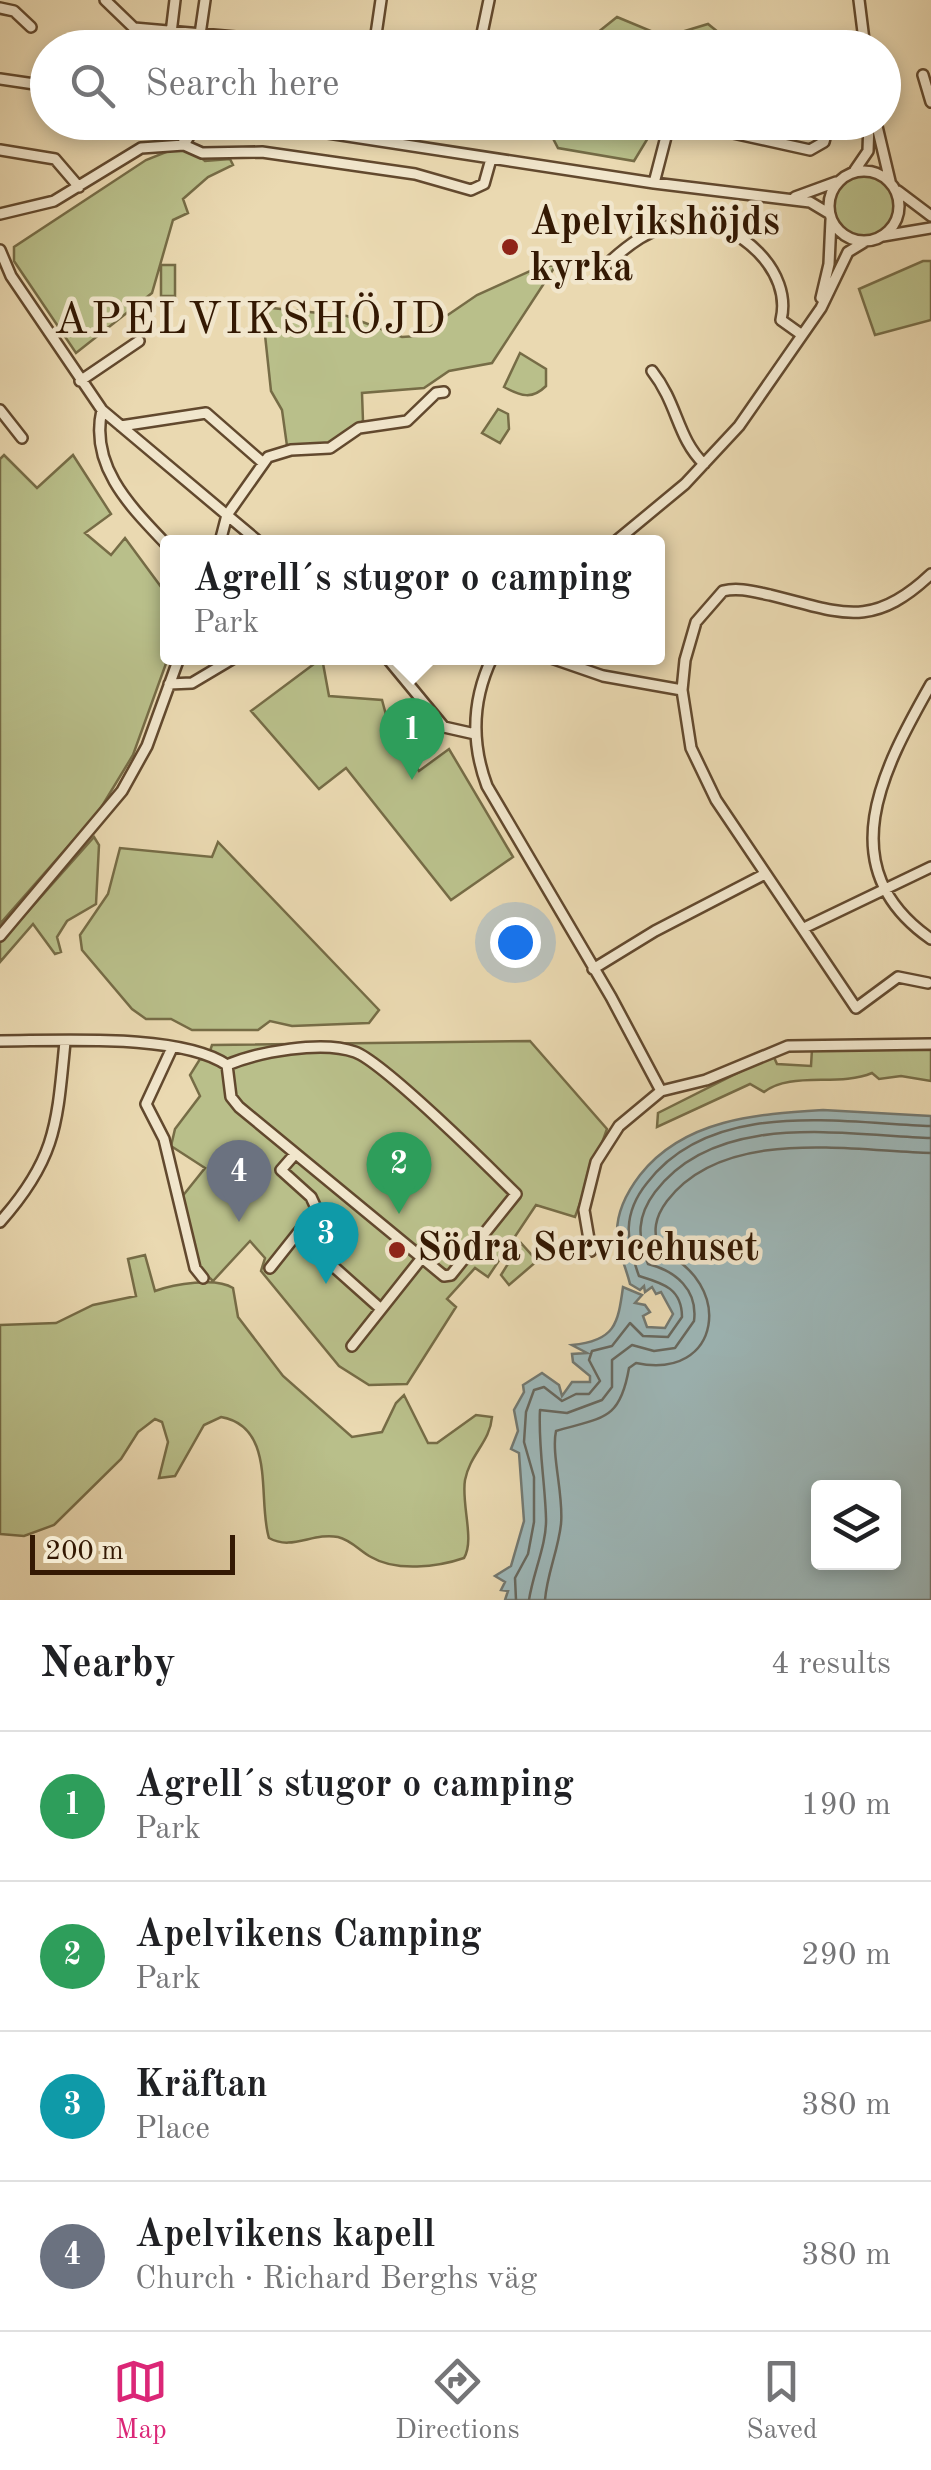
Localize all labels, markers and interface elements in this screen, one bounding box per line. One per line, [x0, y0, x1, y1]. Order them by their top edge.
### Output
search box [30, 30, 901, 140]
icon: search [65, 58, 120, 113]
text: Search here [145, 66, 340, 104]
place label: Apelvikshöjds kyrka [530, 204, 780, 290]
marker: Apelvikshöjds kyrka [499, 236, 521, 258]
district label: APELVIKSHÖJD [54, 292, 448, 344]
popup [160, 535, 665, 665]
text: Agrell´s stugor o camping [193, 561, 632, 599]
text: Park [193, 608, 259, 640]
pin: 1 [380, 698, 444, 780]
your location [490, 917, 541, 968]
pin: 2 [366, 1132, 432, 1214]
pin: 4 [206, 1140, 272, 1222]
pin: 3 [294, 1202, 358, 1284]
place label: Södra Servicehuset [417, 1230, 759, 1270]
marker: Södra Servicehuset [386, 1239, 408, 1261]
map controls [811, 1480, 901, 1570]
button: layers [811, 1480, 901, 1570]
scale bar [30, 1530, 235, 1574]
text: 200 m [45, 1538, 124, 1566]
text: Nearby [40, 1644, 176, 1686]
text: 4 results [771, 1649, 891, 1681]
text: Agrell´s stugor o camping [135, 1767, 574, 1805]
text: 1 [63, 1790, 82, 1822]
text: 190 m [801, 1790, 891, 1822]
text: Park [135, 1814, 201, 1846]
text: Apelvikens Camping [135, 1917, 482, 1955]
text: 2 [63, 1940, 82, 1972]
text: 290 m [801, 1940, 891, 1972]
text: Park [135, 1964, 201, 1996]
text: Kräftan [135, 2067, 268, 2105]
text: 3 [63, 2090, 82, 2122]
text: 380 m [801, 2090, 891, 2122]
text: Place [135, 2114, 210, 2146]
text: Apelvikens kapell [135, 2217, 435, 2255]
text: 4 [63, 2240, 82, 2272]
text: 380 m [801, 2240, 891, 2272]
text: Church · Richard Berghs väg [135, 2264, 537, 2296]
tab: Map [113, 2354, 168, 2449]
tab: Directions [395, 2354, 520, 2449]
tab: Saved [746, 2354, 818, 2449]

